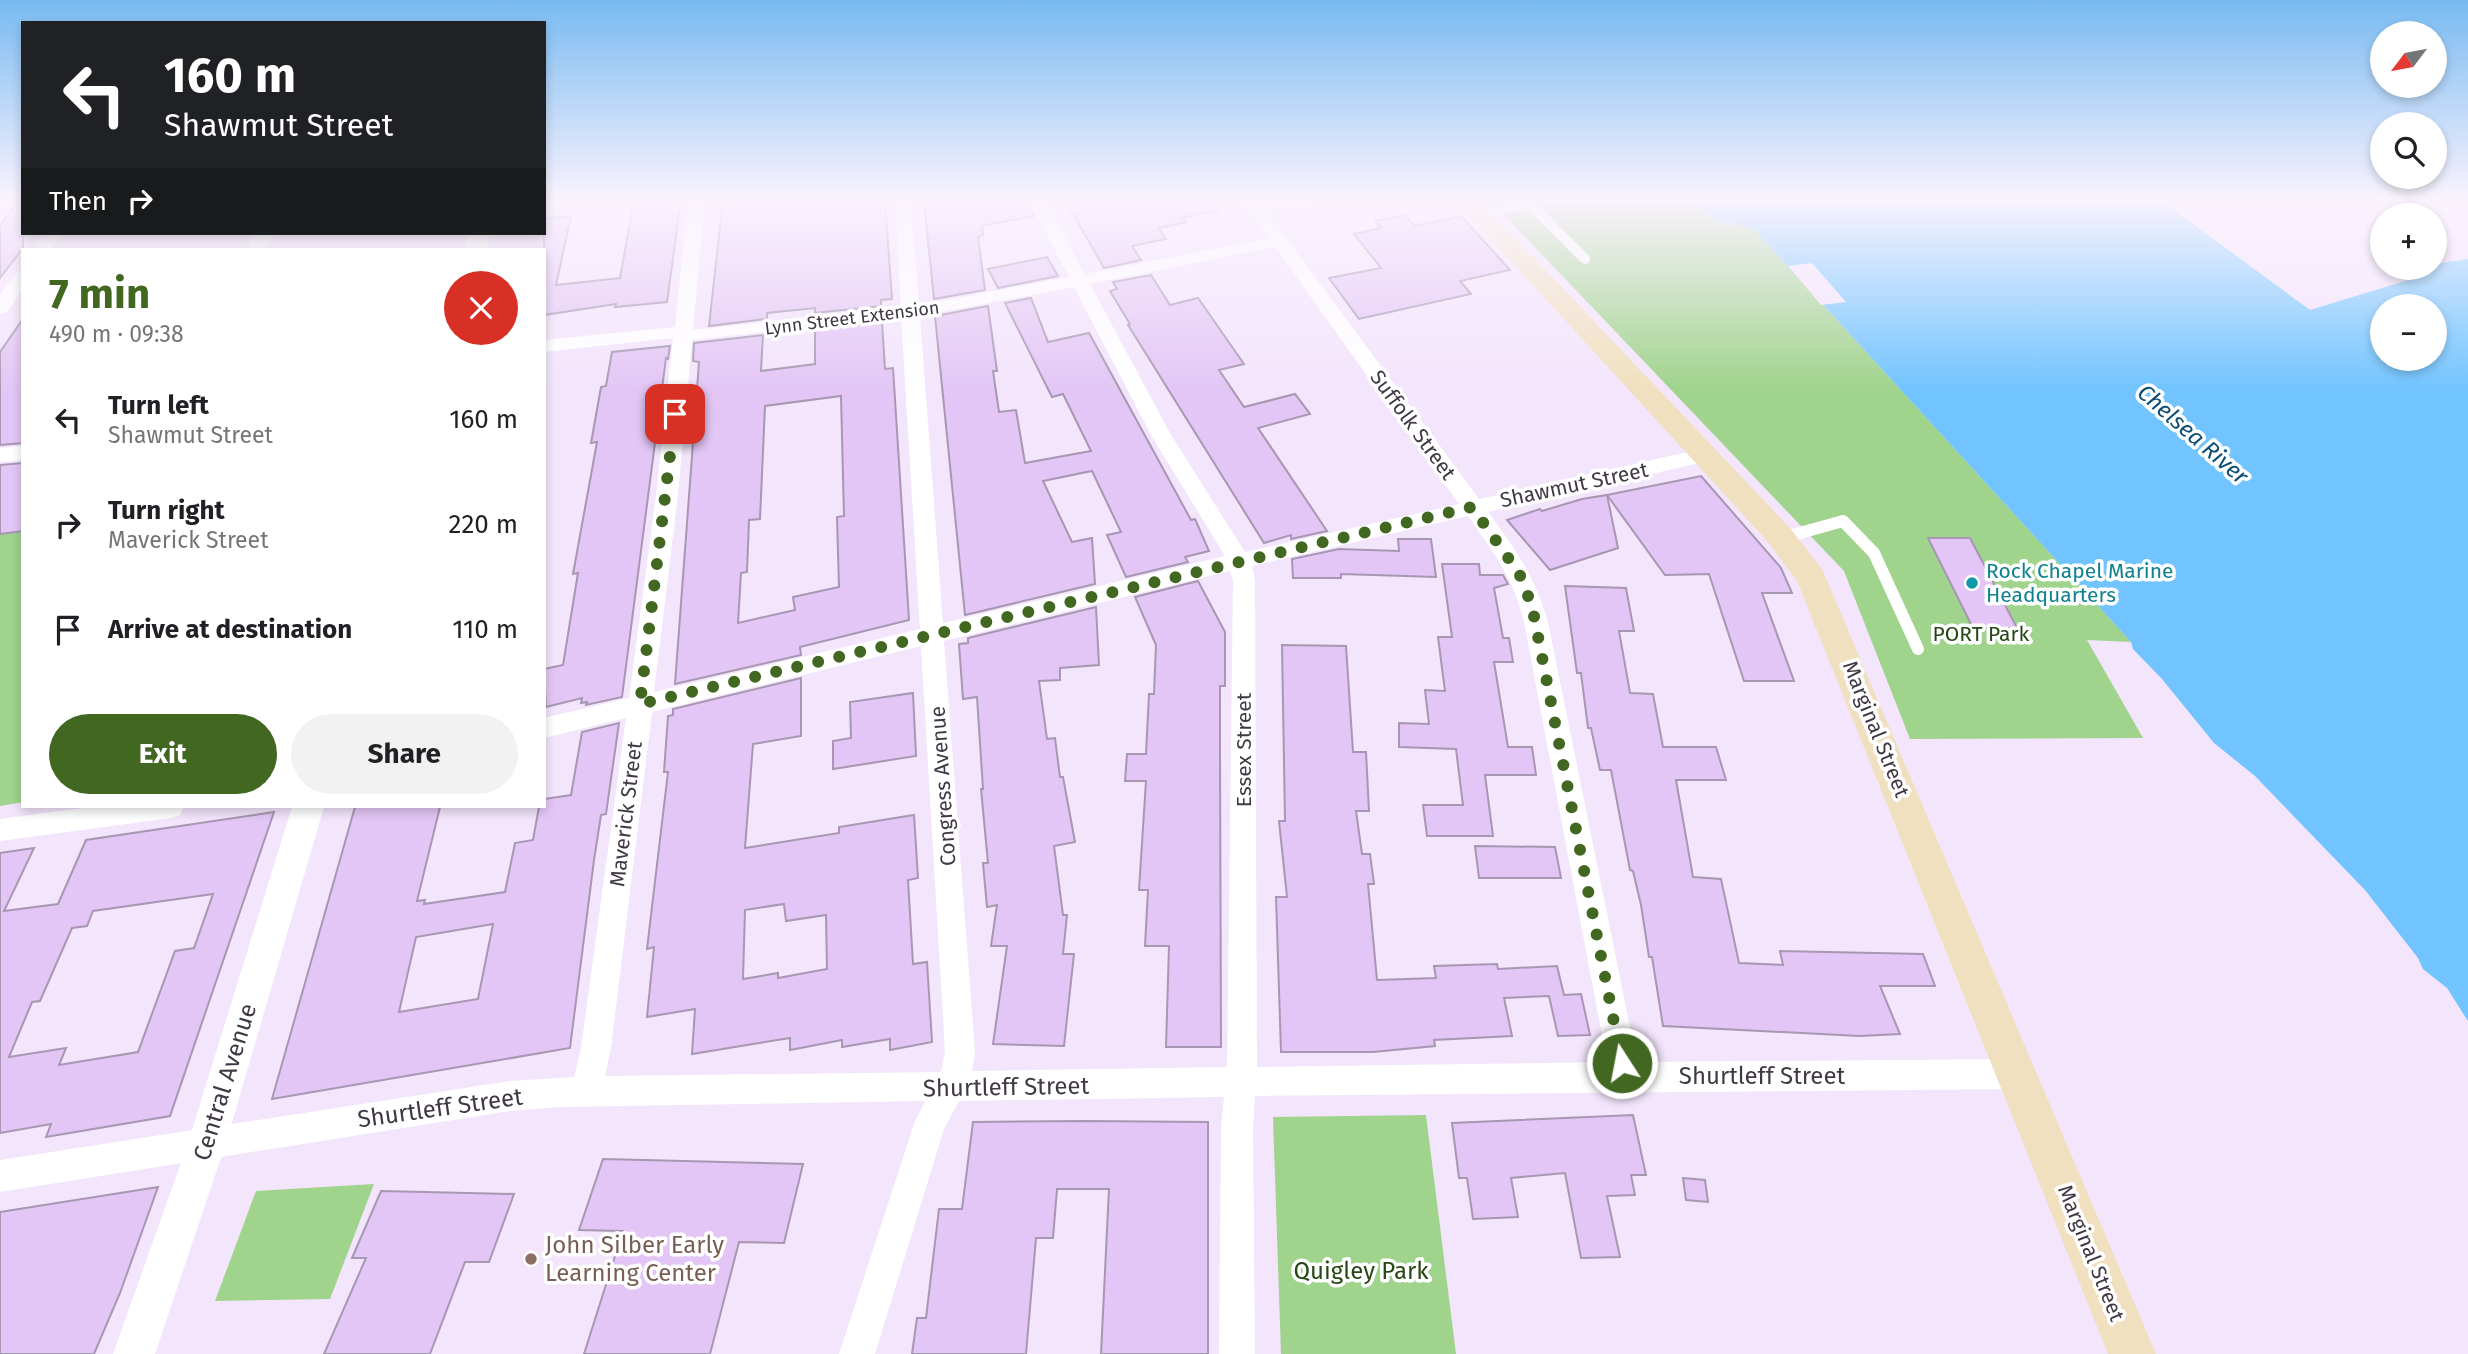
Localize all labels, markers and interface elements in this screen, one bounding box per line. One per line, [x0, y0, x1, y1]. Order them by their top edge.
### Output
north arrow [2370, 21, 2446, 98]
map controls [2370, 21, 2447, 371]
text: 160 m [164, 46, 296, 105]
icon: left [49, 49, 140, 140]
text: Shawmut Street [164, 106, 393, 144]
button: search [2370, 112, 2447, 189]
icon: right [121, 182, 159, 220]
text: Then [49, 186, 107, 217]
button: + [2370, 203, 2447, 280]
text: 7 min [49, 269, 150, 319]
button: close [444, 271, 518, 345]
button: − [2370, 294, 2447, 371]
street label: Lynn Street Extension [764, 296, 940, 340]
text: 490 m · 09:38 [49, 320, 184, 348]
street label: Suffolk Street [1365, 365, 1462, 485]
water label: Chelsea River [2132, 378, 2255, 491]
pin [645, 384, 705, 444]
text: Turn left [108, 390, 209, 421]
icon: arrive [656, 395, 694, 433]
icon: left [49, 401, 87, 439]
text: 160 m [449, 404, 518, 435]
text: Shawmut Street [108, 421, 273, 449]
street label: Shawmut Street [1498, 457, 1651, 513]
text: Turn right [108, 495, 225, 526]
icon: right [49, 506, 87, 544]
text: 220 m [449, 509, 518, 540]
text: Maverick Street [108, 526, 268, 554]
place label: Rock Chapel Marine Headquarters [1986, 558, 2173, 608]
marker: Rock Chapel Marine Headquarters [1964, 575, 1980, 591]
icon: arrive [49, 611, 87, 649]
text: Arrive at destination [108, 614, 352, 645]
text: 110 m [452, 614, 518, 645]
park label: PORT Park [1933, 621, 2030, 647]
street label: Marginal Street [1837, 657, 1915, 801]
street label: Essex Street [1231, 692, 1257, 807]
street label: Congress Avenue [924, 705, 962, 867]
button: Exit [49, 714, 277, 794]
button: Share [291, 714, 518, 794]
street label: Maverick Street [604, 739, 648, 888]
street label: Central Avenue [188, 1000, 262, 1164]
position arrow [1585, 1026, 1659, 1100]
street label: Shurtleff Street [1679, 1062, 1846, 1090]
street label: Shurtleff Street [923, 1072, 1090, 1102]
street label: Shurtleff Street [356, 1083, 525, 1133]
street label: Marginal Street [2052, 1181, 2130, 1325]
place label: John Silber Early Learning Center [545, 1231, 724, 1287]
marker: John Silber Early Learning Center [523, 1251, 539, 1267]
park label: Quigley Park [1293, 1257, 1429, 1285]

